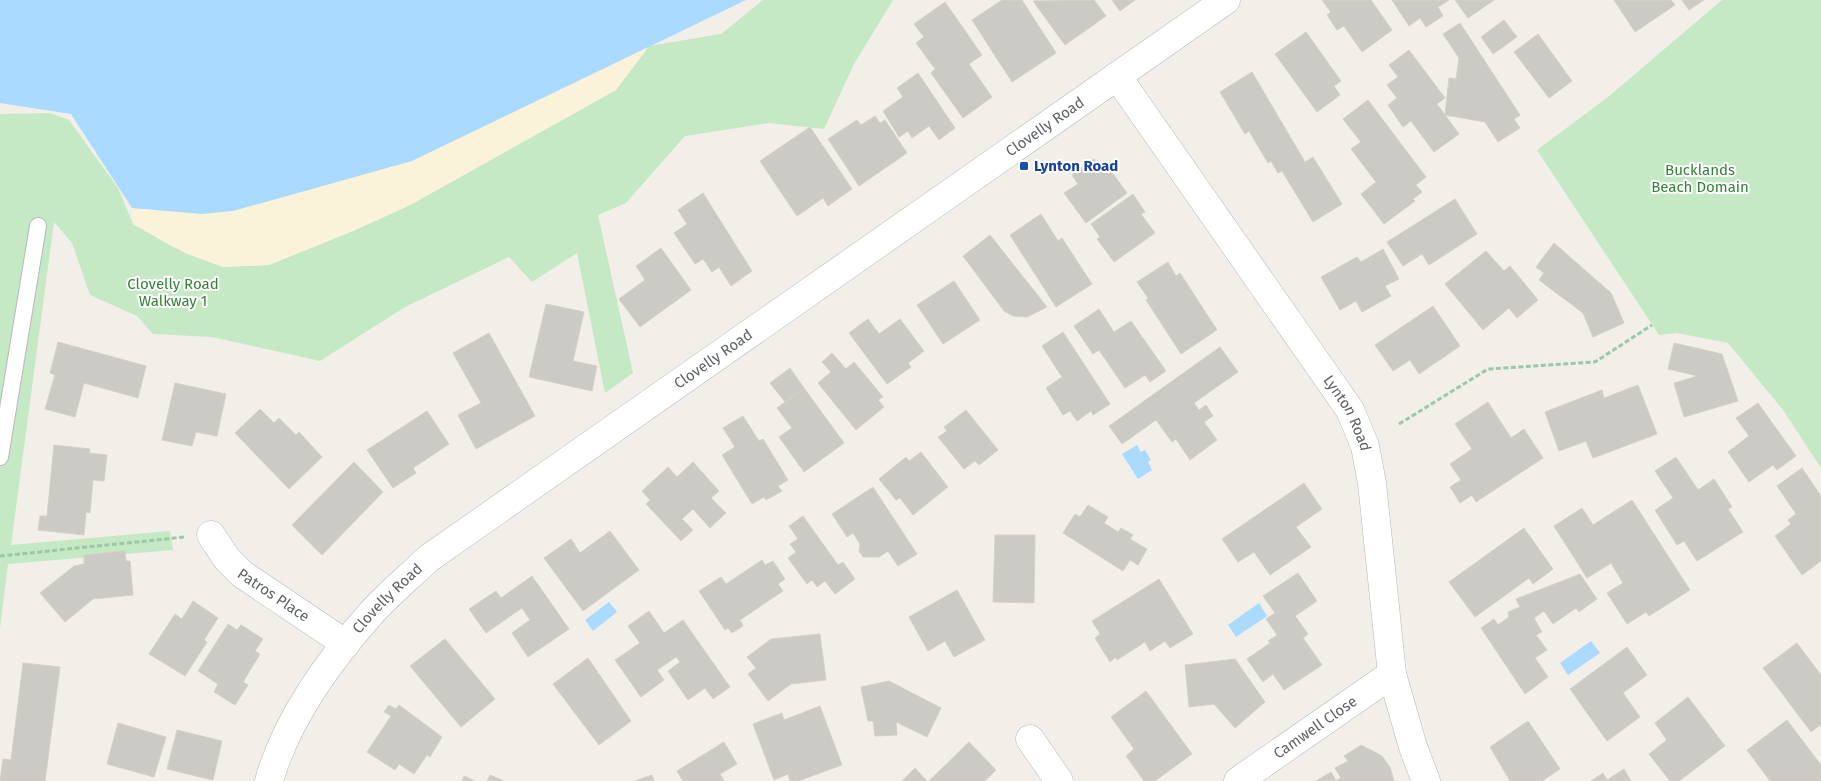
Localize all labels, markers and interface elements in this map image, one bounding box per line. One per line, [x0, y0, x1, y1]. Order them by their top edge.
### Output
street label: Clovelly Road [1002, 93, 1088, 160]
place label: Lynton Road [1034, 157, 1118, 175]
marker: Lynton Road [1018, 160, 1030, 172]
park label: Bucklands Beach Domain [1651, 161, 1749, 196]
park label: Clovelly Road Walkway 1 [127, 275, 219, 310]
street label: Clovelly Road [671, 325, 756, 393]
street label: Lynton Road [1320, 372, 1375, 452]
street label: Clovelly Road [349, 560, 426, 637]
street label: Patros Place [234, 565, 313, 626]
street label: Camwell Close [1270, 692, 1360, 763]

